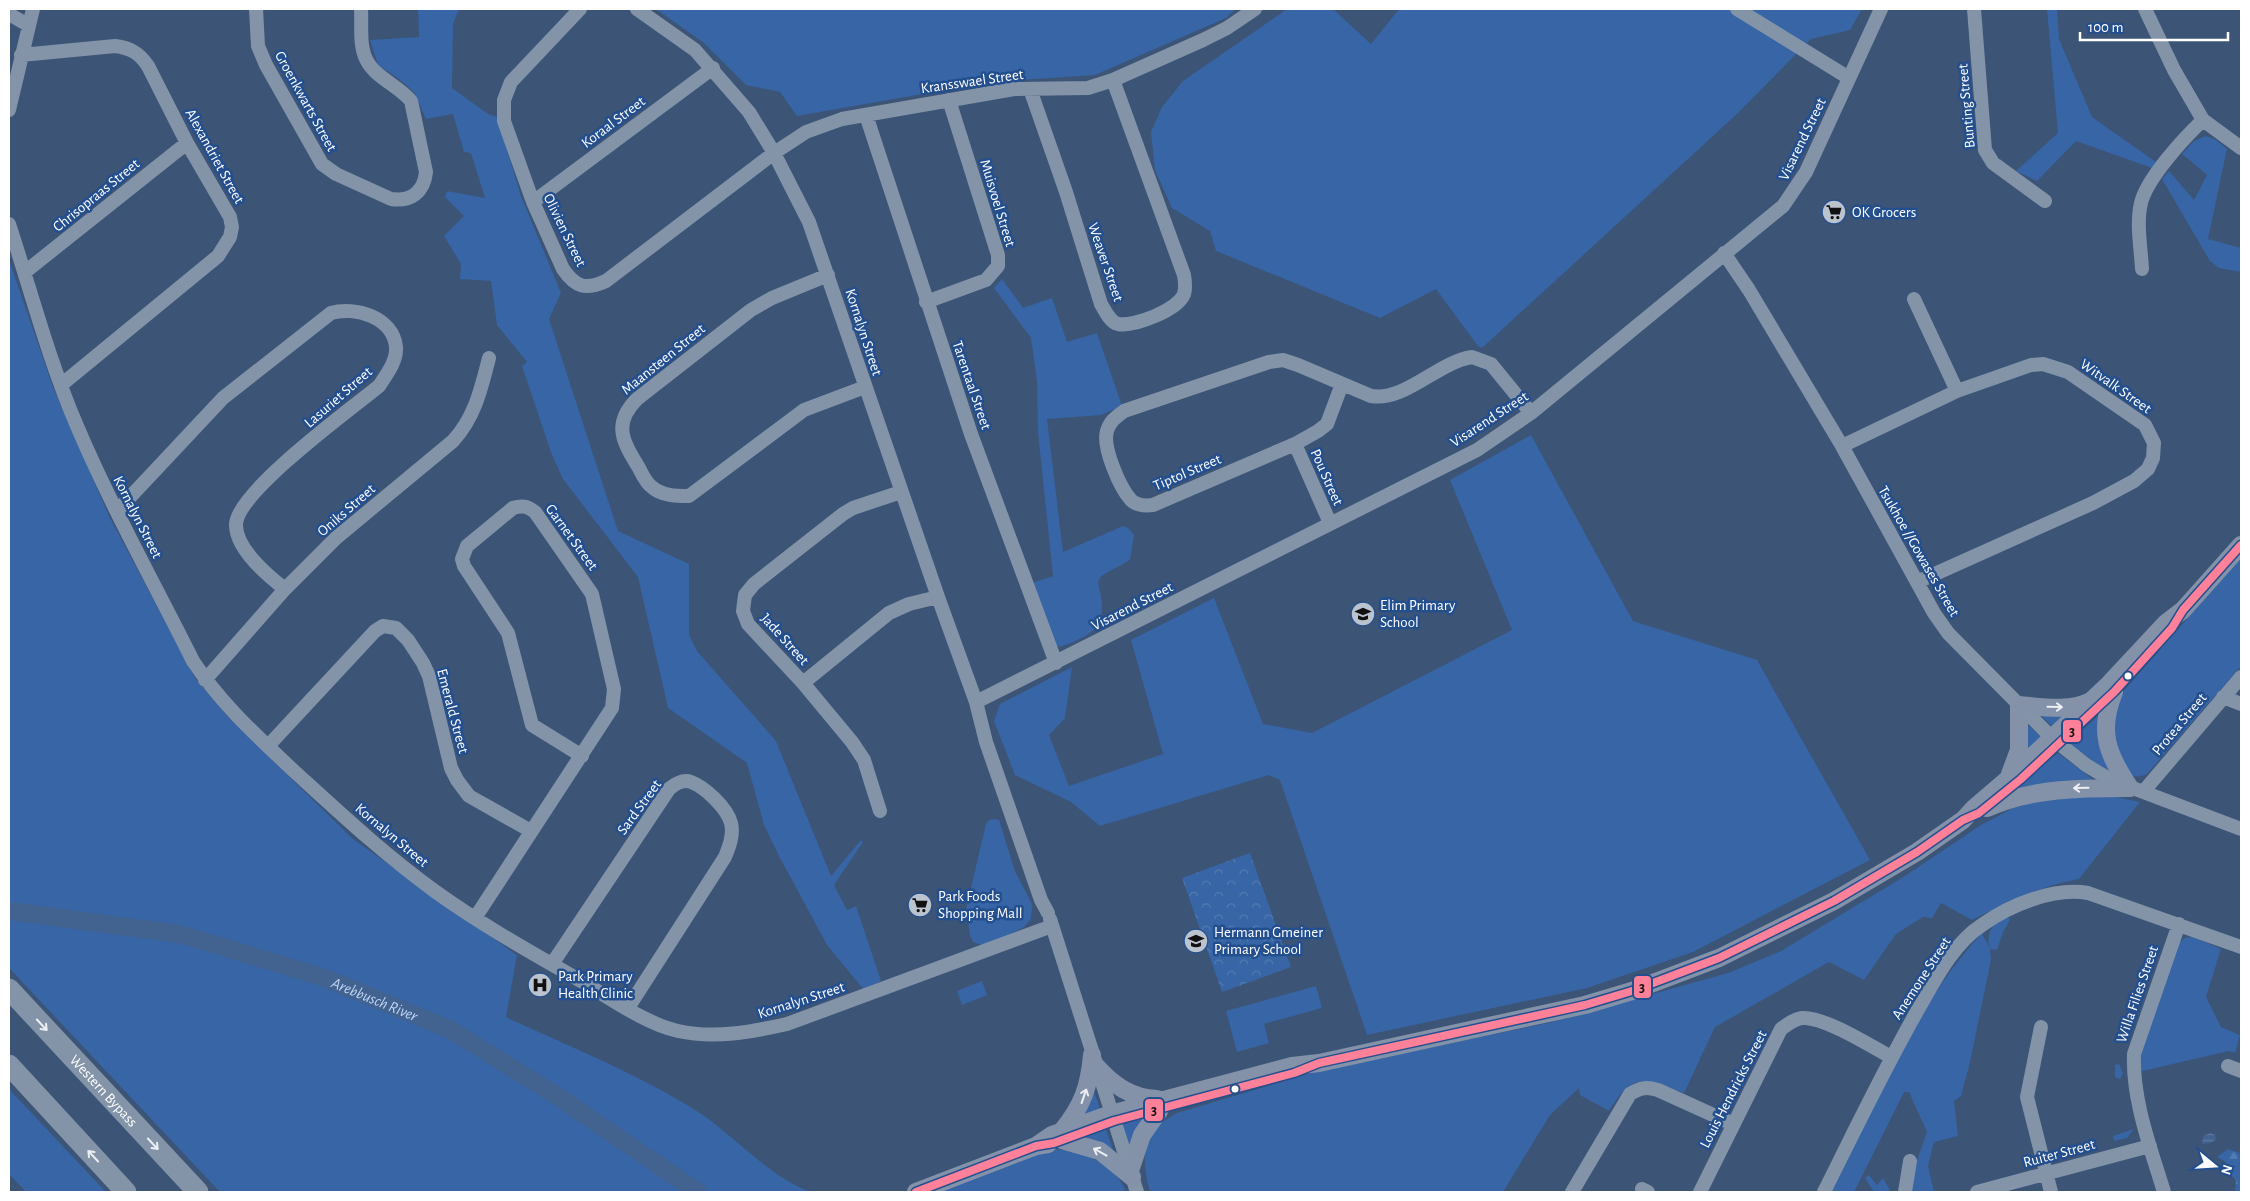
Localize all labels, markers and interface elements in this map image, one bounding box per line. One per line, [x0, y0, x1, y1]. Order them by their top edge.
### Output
scale bar [2080, 10, 2228, 42]
text: 100 m [2088, 20, 2123, 35]
street label: Groenkwarts Street [272, 49, 339, 154]
street label: Bunting Street [1955, 63, 1978, 149]
street label: Kransswael Street [920, 67, 1025, 96]
street label: Koraal Street [579, 94, 648, 151]
street label: Visarend Street [1776, 96, 1829, 183]
street label: Alexandriet Street [182, 106, 247, 206]
street label: Chrisopraas Street [50, 156, 142, 235]
street label: Muisvoel Street [977, 158, 1018, 249]
street label: Olivien Street [540, 191, 589, 269]
supermarket icon: OK Grocers [1821, 199, 1847, 225]
place label: OK Grocers [1852, 205, 1916, 220]
street label: Weaver Street [1085, 221, 1126, 304]
street label: Kornalyn Street [842, 287, 885, 378]
street label: Maansteen Street [619, 321, 708, 398]
street label: Tarentaal Street [949, 339, 994, 432]
street label: Witvalk Street [2077, 356, 2154, 417]
street label: Lasuriet Street [302, 364, 375, 431]
street label: Visarend Street [1448, 389, 1531, 450]
street label: Pou Street [1307, 447, 1346, 508]
street label: Tiptol Street [1151, 451, 1223, 493]
street label: Kornalyn Street [110, 474, 165, 561]
street label: Oniks Street [315, 481, 378, 539]
street label: Tsukhoe //Gowases Street [1875, 483, 1962, 619]
street label: Garnet Street [543, 501, 601, 573]
street label: Visarend Street [1089, 579, 1176, 633]
place label: Elim Primary School [1380, 598, 1456, 630]
school or university icon: Elim Primary School [1350, 601, 1376, 627]
street label: Jade Street [758, 611, 812, 668]
street label: Emerald Street [434, 667, 471, 755]
unlabelled marker [2123, 671, 2133, 681]
street label: Protea Street [2149, 690, 2210, 758]
one-way arrow [2047, 702, 2063, 712]
line badge: 3 [2062, 719, 2082, 743]
text: 3 [2069, 725, 2075, 739]
street label: Sard Street [615, 777, 664, 838]
one-way arrow [2073, 783, 2090, 793]
street label: Kornalyn Street [352, 801, 431, 870]
place label: Park Foods Shopping Mall [938, 889, 1023, 921]
supermarket icon: Park Foods Shopping Mall [907, 892, 933, 918]
place label: Hermann Gmeiner Primary School [1214, 925, 1323, 957]
school or university icon: Hermann Gmeiner Primary School [1183, 928, 1209, 954]
street label: Anemone Street [1889, 934, 1954, 1022]
street label: Willa Filies Street [2114, 944, 2161, 1045]
place label: Park Primary Health Clinic [558, 969, 633, 1001]
hospital icon: Park Primary Health Clinic [527, 972, 553, 998]
water label: Arebbusch River [328, 974, 421, 1025]
line badge: 3 [1633, 975, 1652, 999]
street label: Kornalyn Street [756, 979, 847, 1022]
text: 3 [1639, 981, 1645, 995]
one-way arrow [36, 1019, 48, 1031]
street label: Louis Hendricks Street [1697, 1028, 1770, 1150]
street label: Western Bypass [67, 1052, 140, 1130]
unlabelled marker [1230, 1084, 1240, 1094]
one-way arrow [1080, 1089, 1089, 1104]
line badge: 3 [1144, 1098, 1164, 1122]
text: 3 [1151, 1104, 1157, 1118]
street label: Ruiter Street [2022, 1137, 2097, 1170]
one-way arrow [147, 1138, 159, 1150]
north arrow [2190, 1141, 2240, 1191]
one-way arrow [1093, 1147, 1108, 1157]
one-way arrow [87, 1150, 99, 1163]
text: N [2218, 1163, 2235, 1177]

